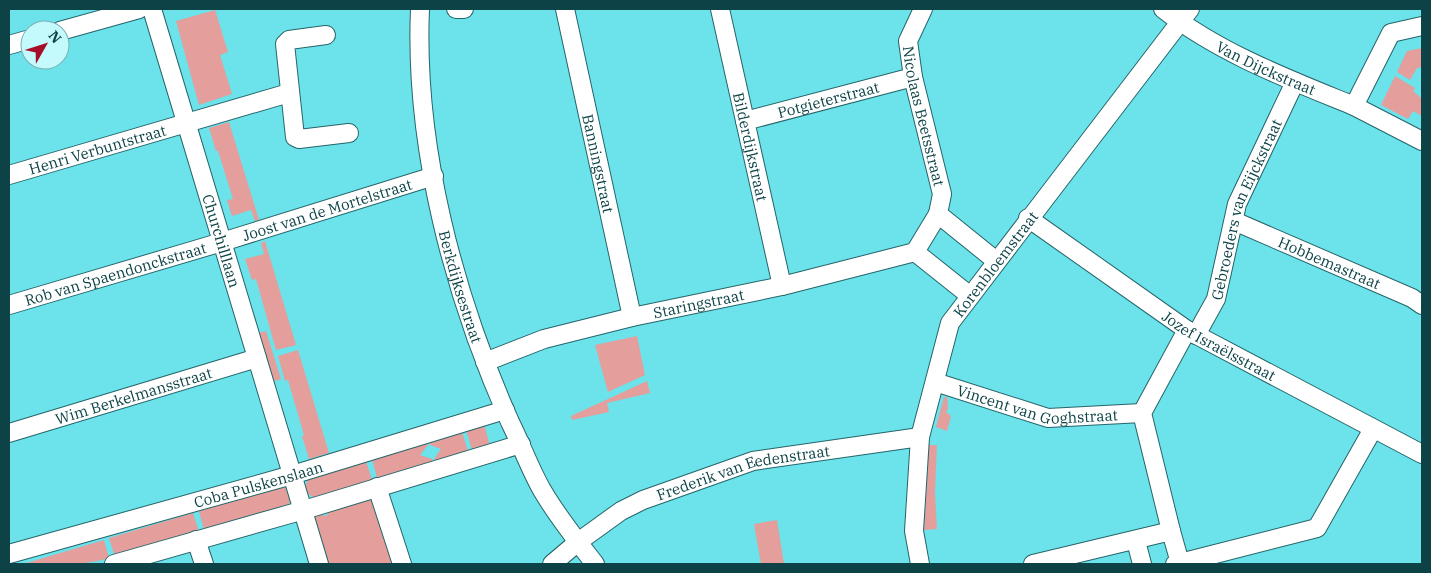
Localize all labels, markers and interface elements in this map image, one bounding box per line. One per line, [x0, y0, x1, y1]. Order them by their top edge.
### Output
north arrow [20, 20, 70, 70]
text: N [45, 27, 66, 47]
street label: Van Dijckstraat [1213, 37, 1319, 99]
street label: Nicolaas Beetsstraat [899, 45, 949, 188]
street label: Potgieterstraat [775, 77, 881, 122]
street label: Bilderdijkstraat [729, 90, 772, 203]
street label: Banningstraat [579, 112, 619, 215]
street label: Gebroeders van Eijckstraat [1207, 116, 1286, 302]
street label: Henri Verbuntstraat [26, 120, 168, 178]
street label: Joost van de Mortelstraat [240, 174, 414, 245]
street label: Churchilllaan [199, 192, 245, 290]
street label: Korenbloemstraat [949, 207, 1042, 321]
street label: Berkdijksestraat [435, 228, 487, 346]
street label: Hobbemastraat [1275, 232, 1384, 293]
street label: Rob van Spaendonckstraat [22, 238, 208, 309]
street label: Staringstraat [651, 285, 746, 322]
street label: Jozef Israëlsstraat [1159, 306, 1279, 385]
street label: Wim Berkelmansstraat [53, 363, 214, 428]
street label: Vincent van Goghstraat [955, 380, 1118, 428]
street label: Frederik van Eedenstraat [654, 441, 831, 504]
street label: Coba Pulskenslaan [192, 456, 326, 511]

